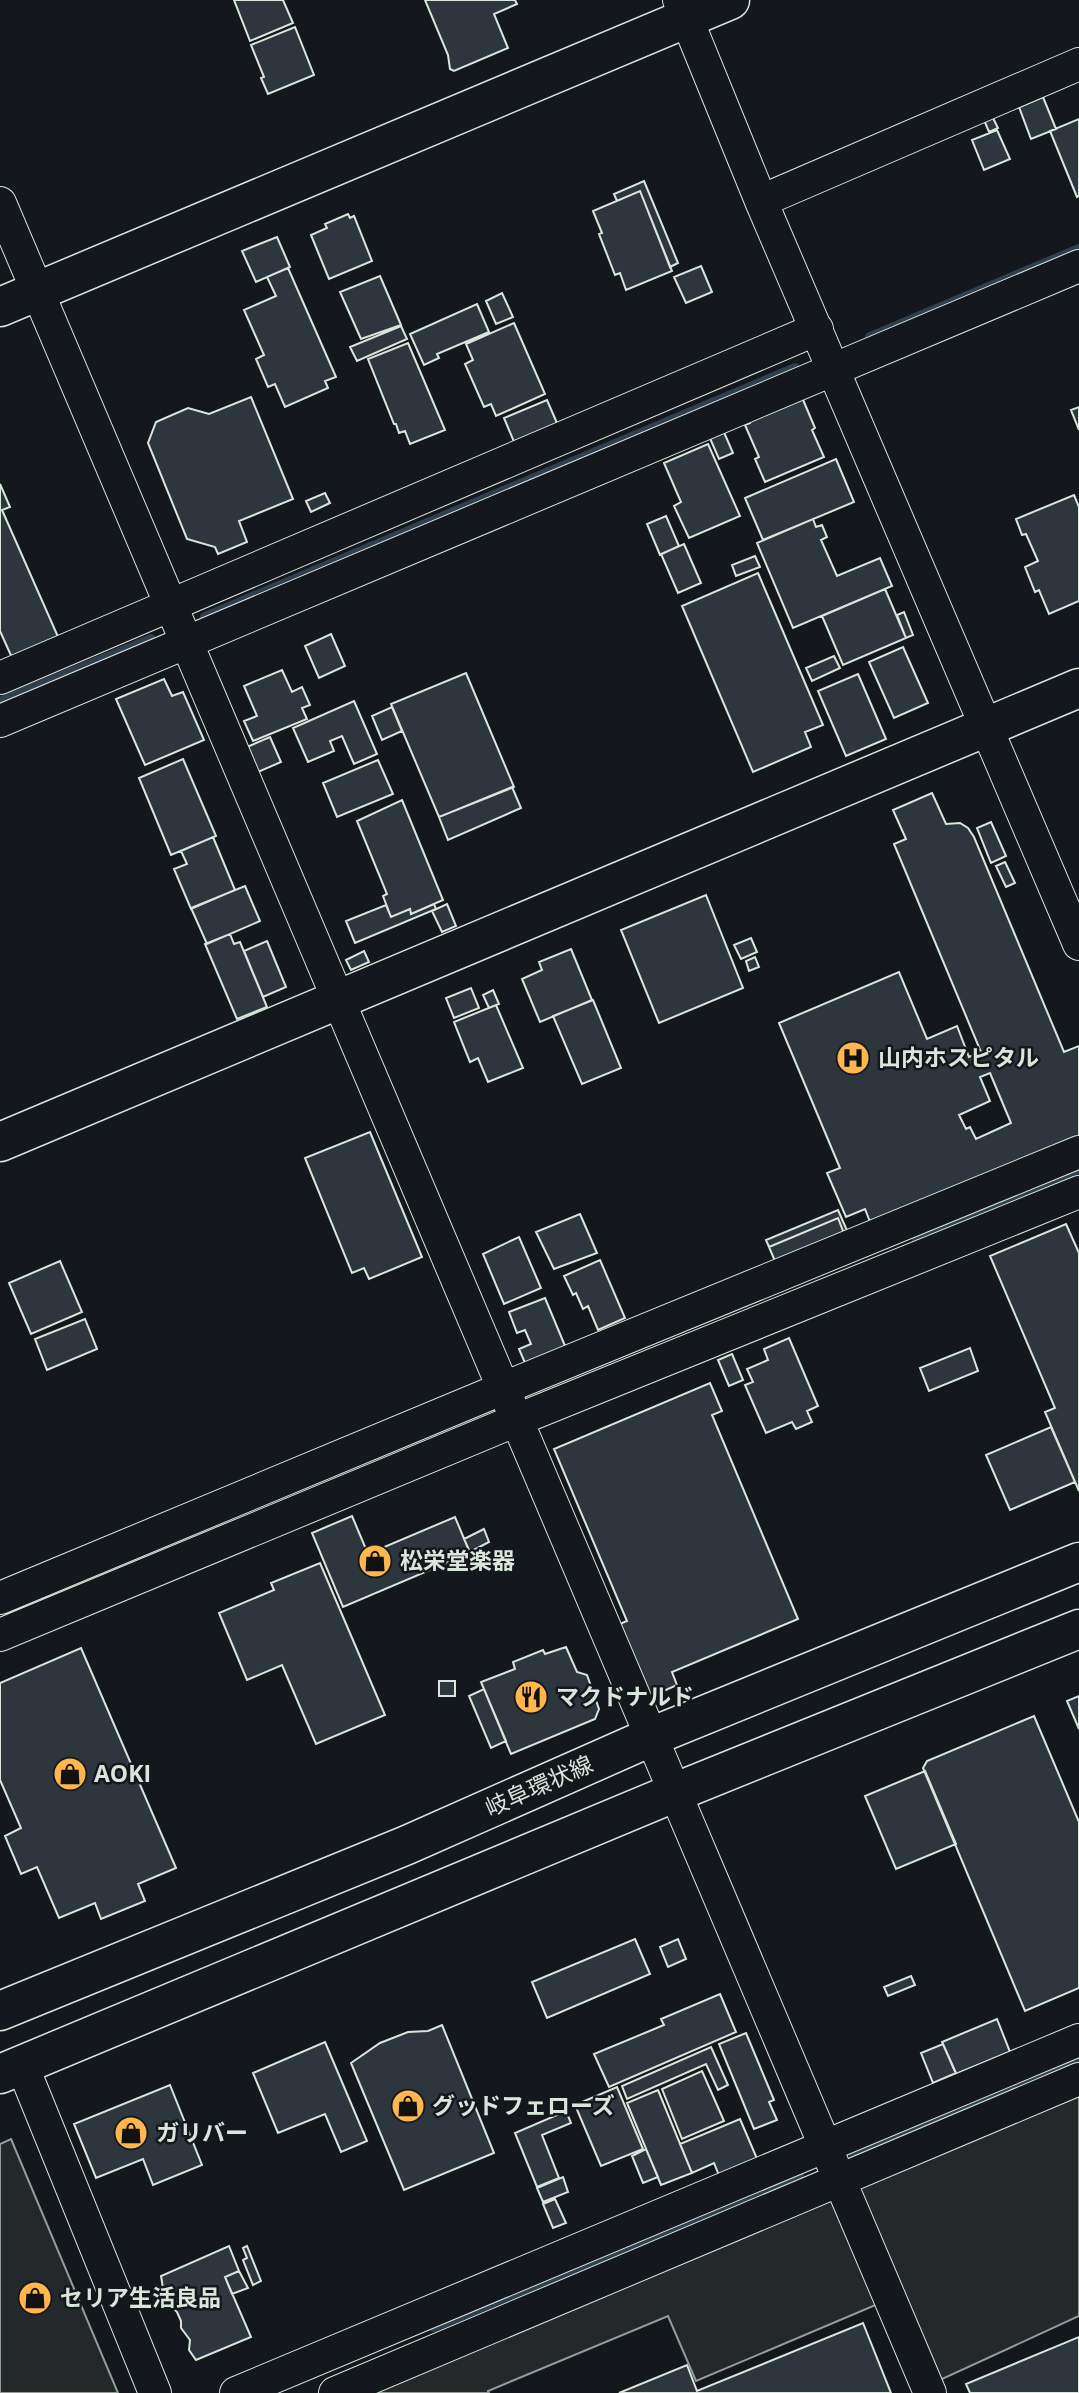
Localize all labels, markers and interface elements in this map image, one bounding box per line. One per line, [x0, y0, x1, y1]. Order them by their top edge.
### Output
hospital icon: 山内ホスピタル [834, 1039, 872, 1077]
place label: 山内ホスピタル [878, 1041, 1039, 1073]
shop icon: 松栄堂楽器 [356, 1542, 394, 1580]
place label: 松栄堂楽器 [400, 1544, 515, 1576]
restaurant icon: マクドナルド [512, 1678, 550, 1716]
place label: マクドナルド [556, 1680, 694, 1712]
street label: 岐阜環状線 [480, 1747, 598, 1823]
shop icon: AOKI [51, 1755, 89, 1793]
place label: AOKI [94, 1757, 151, 1789]
shop icon: グッドフェローズ [389, 2087, 427, 2125]
place label: グッドフェローズ [432, 2089, 615, 2121]
shop icon: ガリバー [112, 2114, 150, 2152]
place label: ガリバー [156, 2116, 248, 2148]
shop icon: セリア生活良品 [16, 2279, 54, 2317]
place label: セリア生活良品 [60, 2281, 221, 2313]

